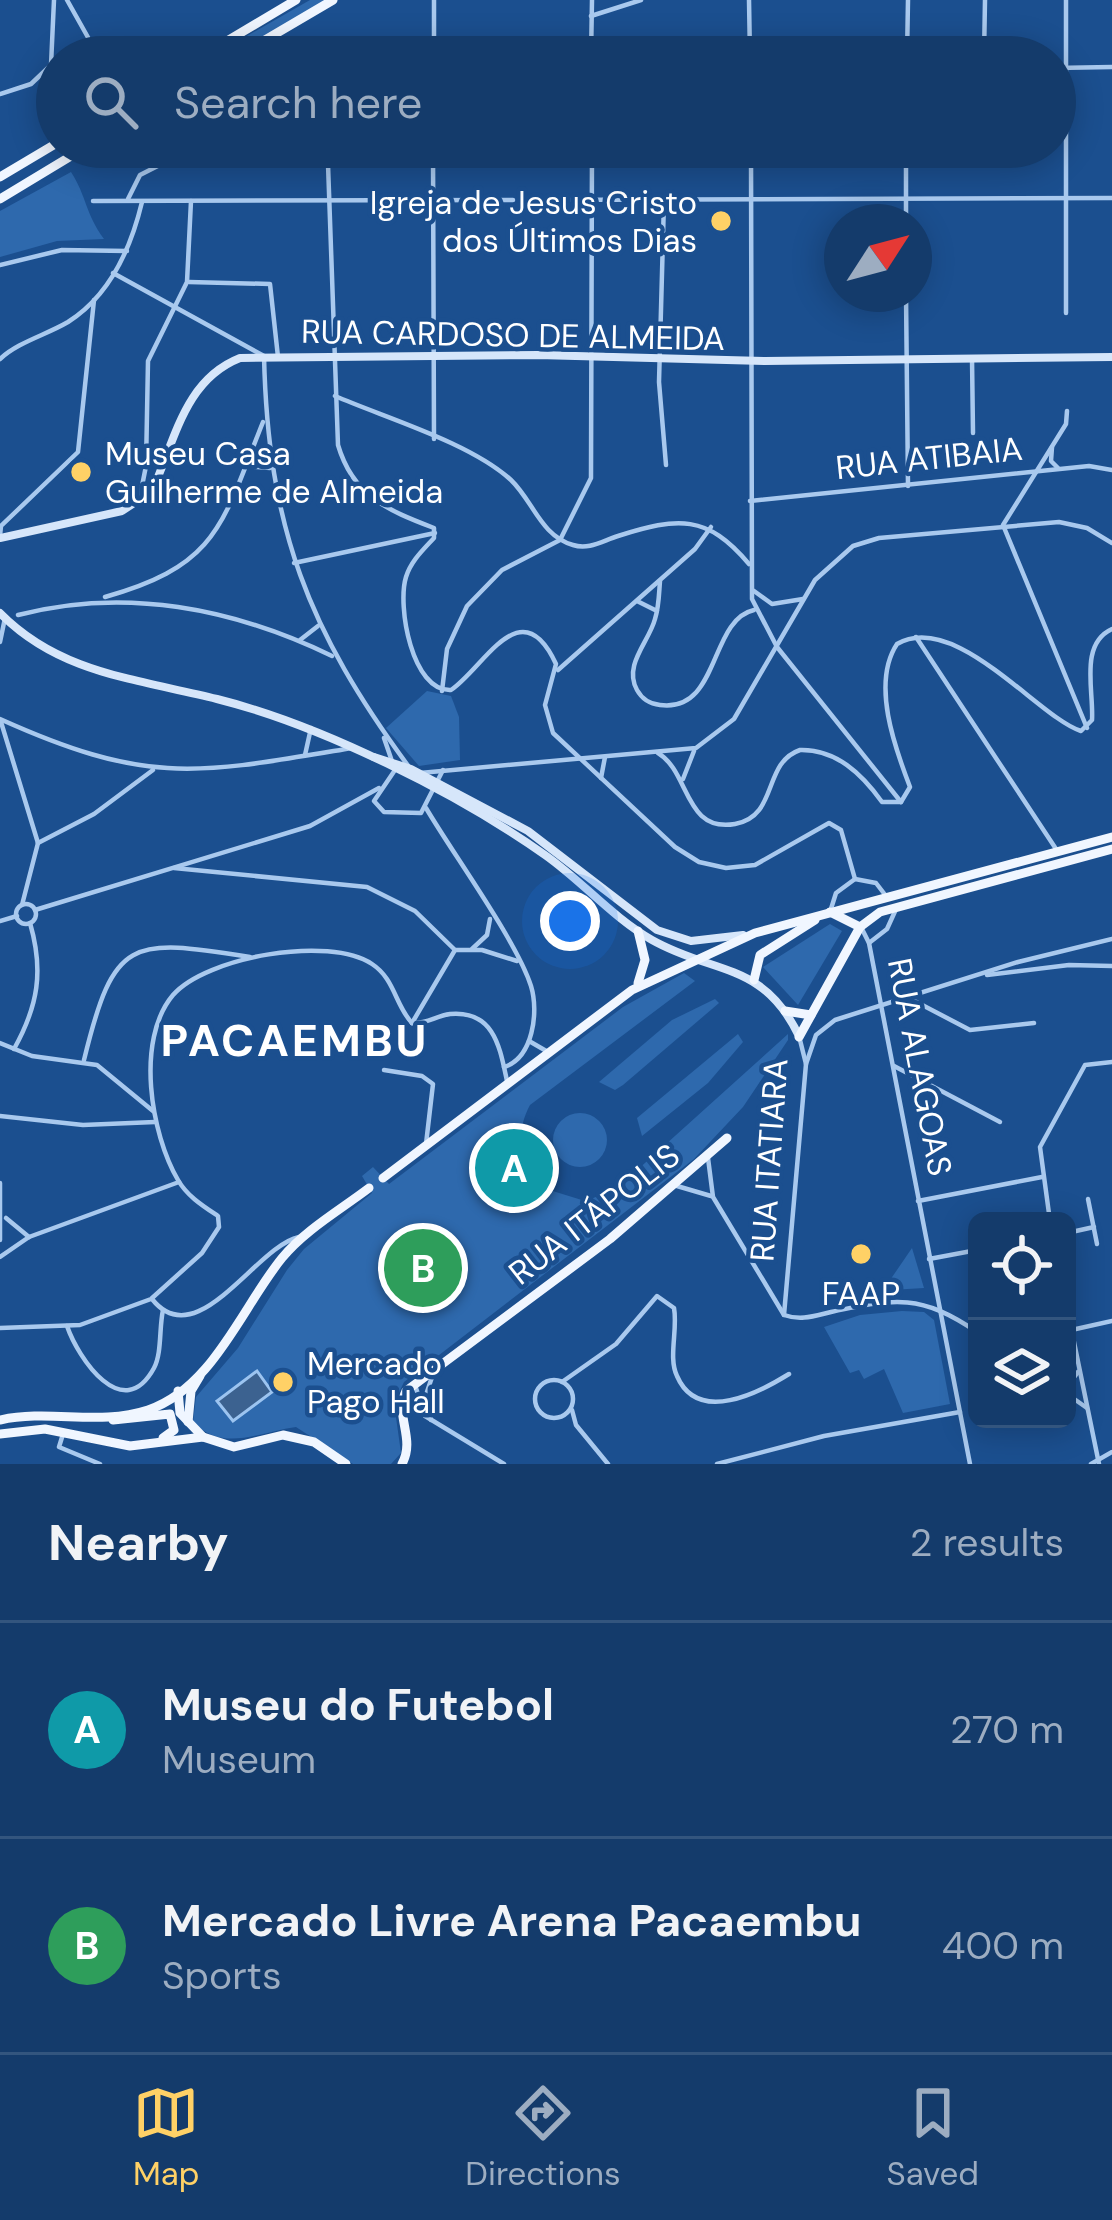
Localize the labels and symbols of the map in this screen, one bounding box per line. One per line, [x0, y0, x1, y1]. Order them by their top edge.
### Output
place label: Igreja de Jesus Cristo dos Últimos Dias [370, 181, 697, 262]
north arrow [824, 204, 932, 312]
marker: Igreja de Jesus Cristo dos Últimos Dias [708, 208, 734, 234]
street label: RUA CARDOSO DE ALMEIDA [301, 310, 725, 360]
street label: RUA ATIBAIA [834, 427, 1024, 489]
place label: Museu Casa Guilherme de Almeida [105, 432, 443, 513]
marker: Museu Casa Guilherme de Almeida [68, 459, 94, 485]
your location [540, 891, 600, 951]
street label: RUA ALAGOAS [878, 955, 962, 1179]
district label: PACAEMBU [161, 1011, 429, 1070]
street label: RUA ITATIARA [740, 1057, 798, 1263]
pin: A [475, 1123, 553, 1213]
street label: RUA ITÁPOLIS [501, 1135, 687, 1293]
pin: B [384, 1223, 462, 1313]
marker: FAAP [848, 1241, 874, 1267]
place label: FAAP [822, 1272, 900, 1315]
place label: Mercado Pago Hall [307, 1342, 445, 1423]
marker: Mercado Pago Hall [270, 1369, 296, 1395]

